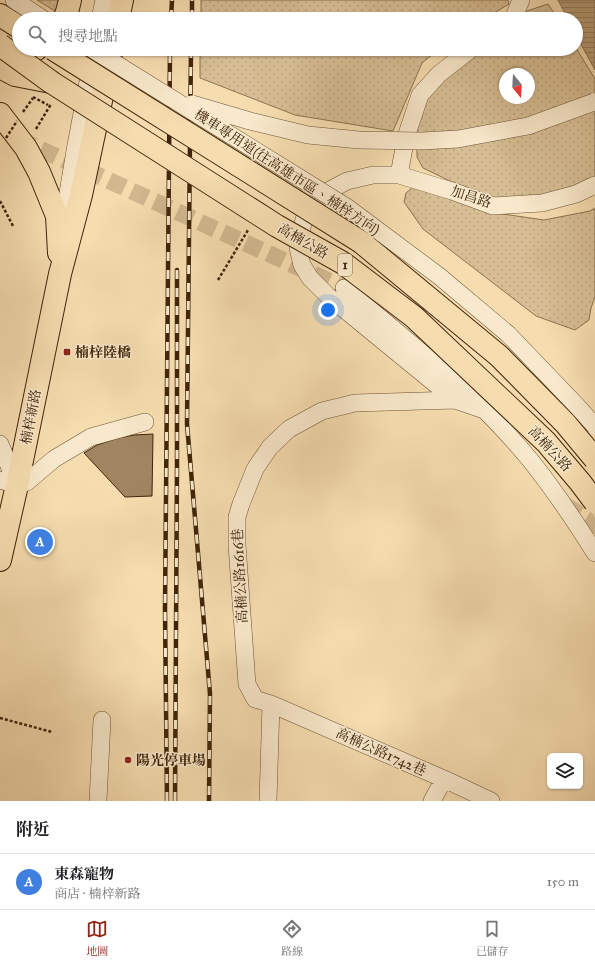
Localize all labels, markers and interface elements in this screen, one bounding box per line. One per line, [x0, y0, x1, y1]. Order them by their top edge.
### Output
search box [12, 12, 583, 56]
icon: search [26, 23, 48, 45]
text: 搜尋地點 [58, 27, 118, 45]
north arrow [499, 68, 535, 104]
street label: 機車專用道(往高雄市區、楠梓方向) [190, 106, 383, 239]
street label: 加昌路 [448, 182, 494, 212]
street label: 高楠公路 [275, 220, 331, 262]
road number: 1 [338, 254, 352, 276]
your location [318, 300, 338, 320]
place label: 楠梓陸橋 [75, 344, 131, 361]
marker: 楠梓陸橋 [62, 347, 72, 357]
street label: 楠梓新路 [17, 388, 45, 446]
street label: 高楠公路 [525, 423, 575, 475]
pin: A [27, 527, 53, 557]
street label: 高楠公路1616巷 [229, 528, 251, 624]
street label: 高楠公路1742巷 [333, 724, 429, 780]
place label: 陽光停車場 [136, 752, 206, 769]
map controls [547, 753, 583, 789]
button: layers [547, 753, 583, 789]
marker: 陽光停車場 [123, 755, 133, 765]
text: 附近 [16, 819, 50, 840]
text: 東森寵物 [54, 865, 114, 883]
text: A [25, 874, 33, 890]
text: 150 m [547, 874, 579, 890]
text: 商店 · 楠梓新路 [54, 886, 140, 902]
tab: 地圖 [86, 918, 108, 958]
tab: 路線 [281, 918, 303, 958]
tab: 已儲存 [476, 918, 509, 958]

